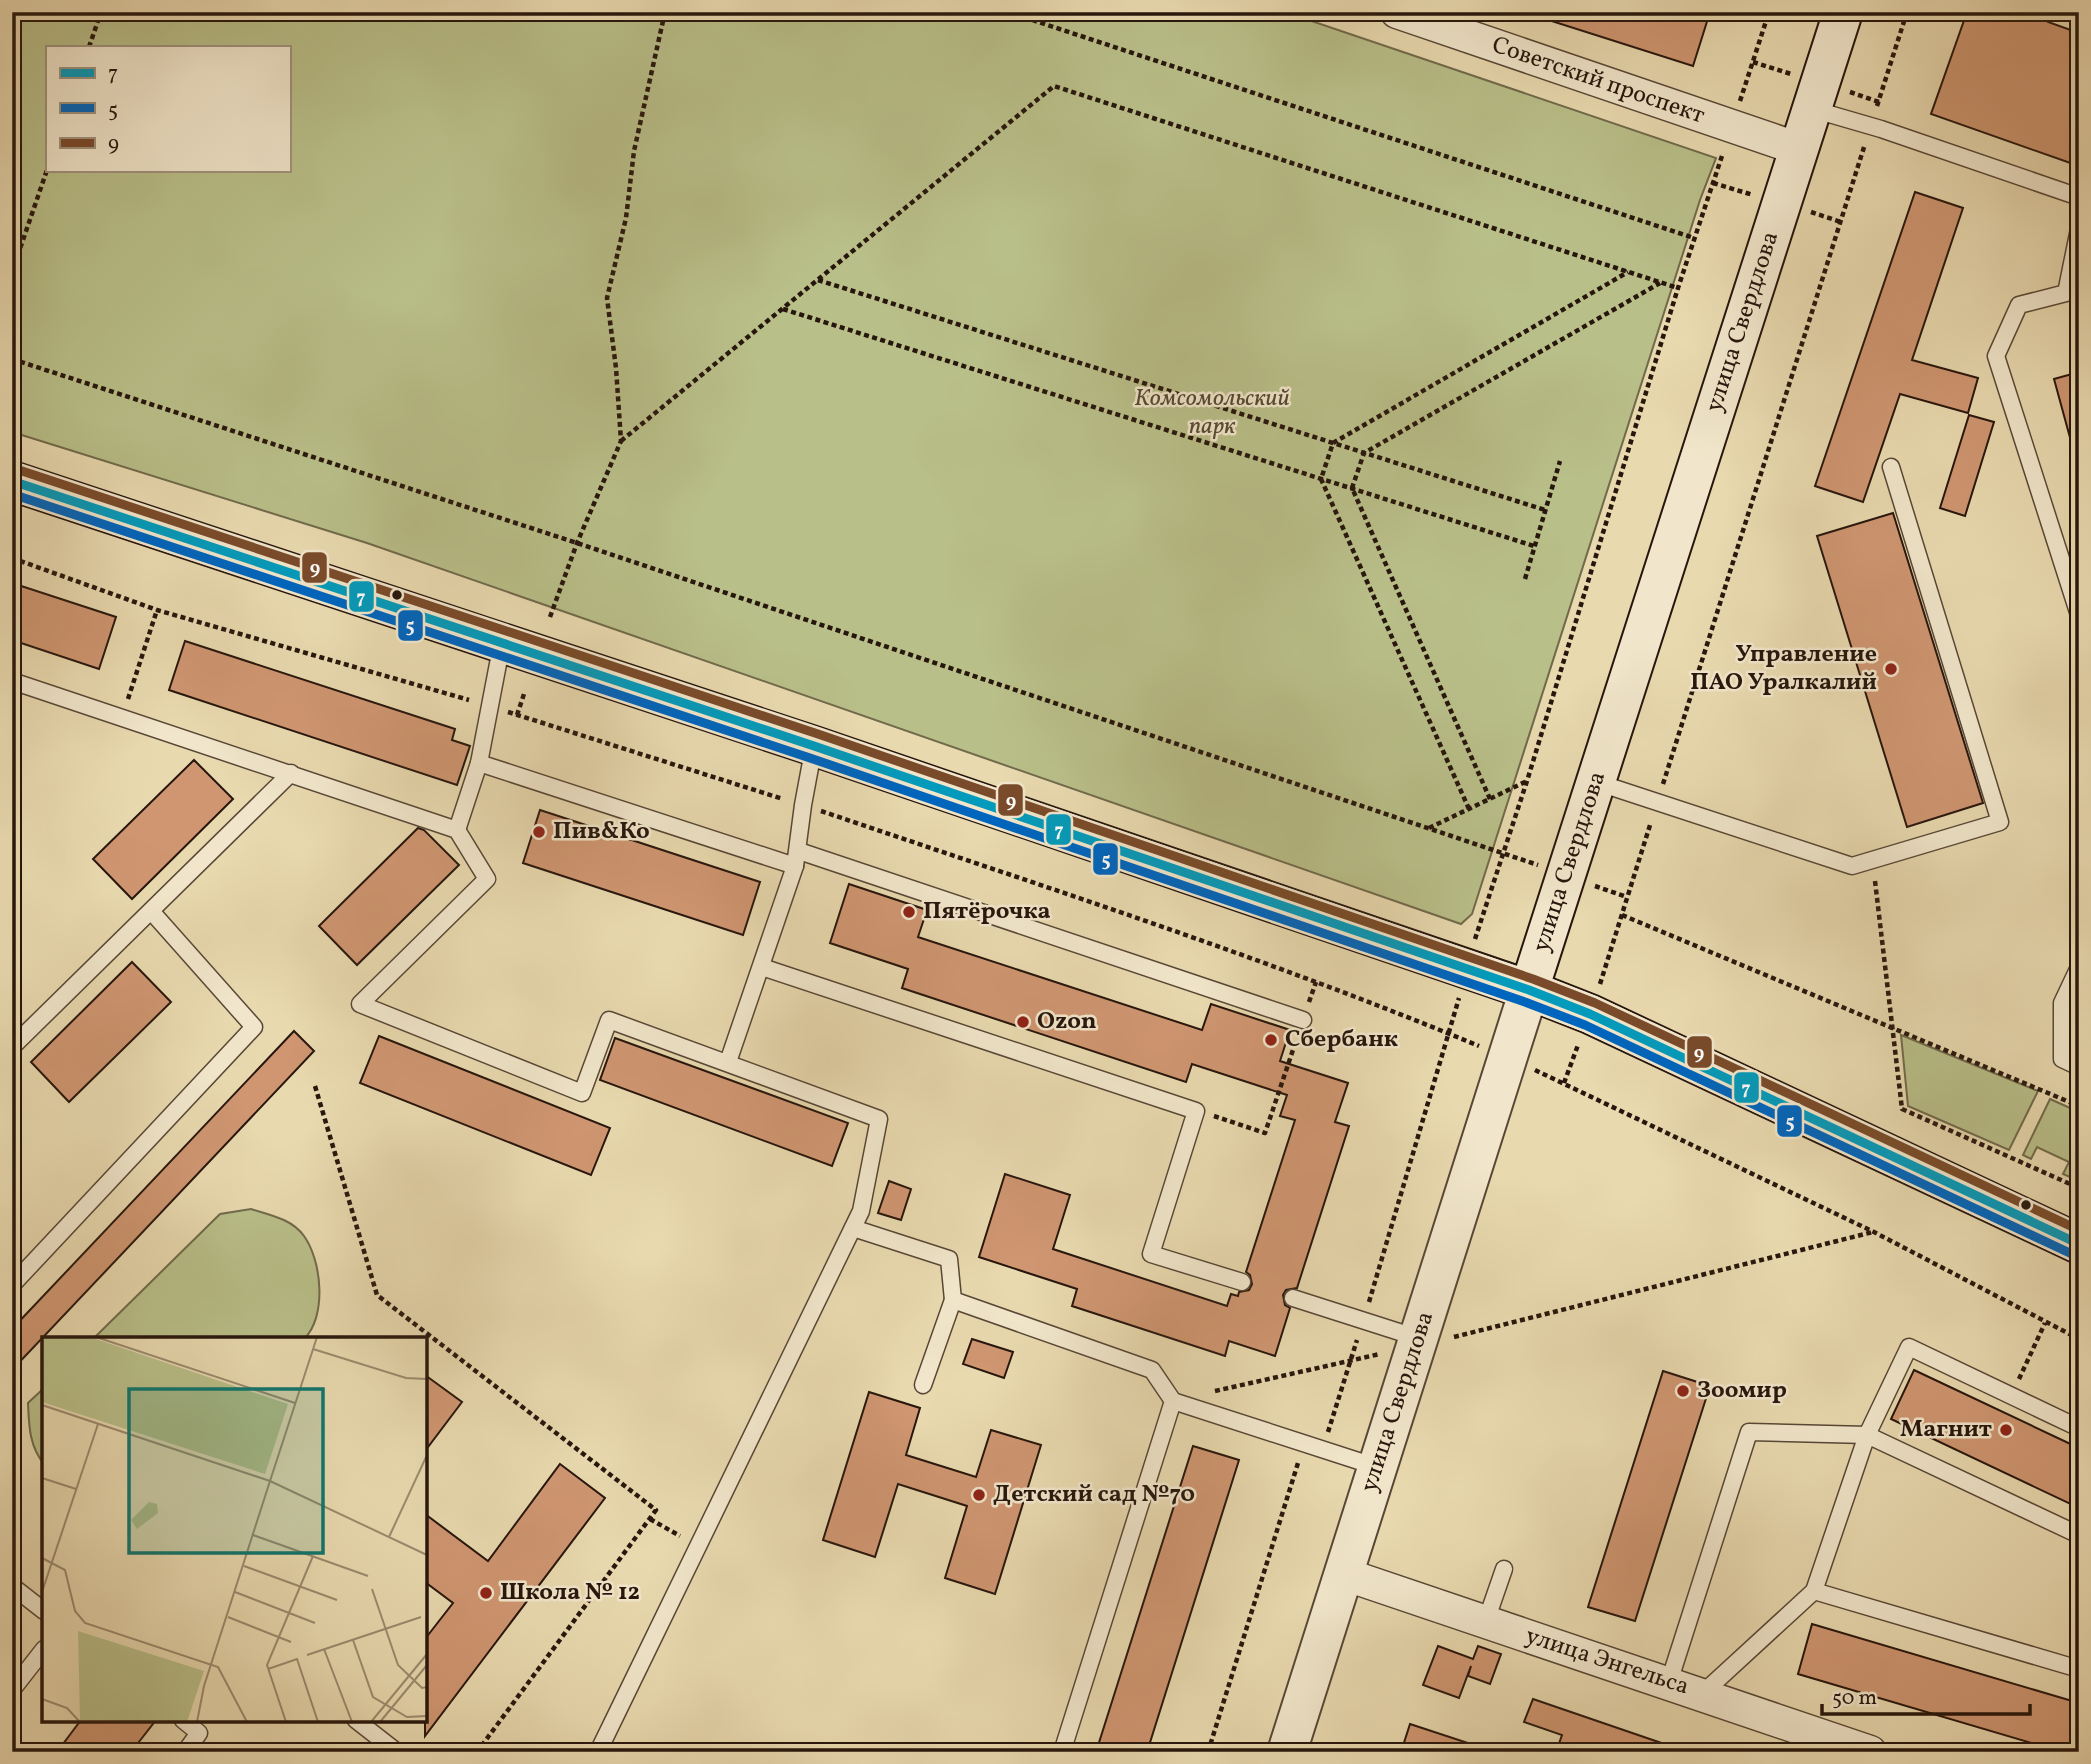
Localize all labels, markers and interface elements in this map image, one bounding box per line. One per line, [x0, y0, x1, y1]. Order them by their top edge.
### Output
street label: Советский проспект [1487, 29, 1709, 133]
legend [46, 46, 290, 172]
text: 7 [108, 60, 118, 89]
text: 5 [108, 96, 118, 125]
text: 9 [108, 130, 119, 159]
street label: улица Свердлова [1698, 227, 1788, 417]
park label: Комсомольский парк [1134, 382, 1290, 444]
line badge: 9 [301, 551, 328, 584]
text: 9 [310, 556, 320, 582]
line badge: 7 [348, 580, 375, 613]
text: 7 [356, 585, 366, 611]
unlabelled marker [390, 588, 404, 602]
line badge: 5 [397, 609, 424, 642]
text: 5 [405, 614, 415, 640]
place label: Управление ПАО Уралкалий [1690, 638, 1877, 700]
marker: Управление ПАО Уралкалий [1883, 661, 1899, 677]
street label: улица Свердлова [1525, 767, 1615, 957]
line badge: 9 [997, 783, 1024, 817]
text: 9 [1006, 789, 1016, 815]
line badge: 7 [1045, 813, 1072, 846]
place label: Пив&Ко [553, 815, 650, 849]
text: 7 [1054, 818, 1064, 844]
marker: Пив&Ко [531, 824, 547, 840]
line badge: 5 [1092, 842, 1119, 876]
text: 5 [1101, 848, 1111, 874]
place label: Пятёрочка [923, 895, 1051, 929]
marker: Пятёрочка [901, 904, 917, 920]
place label: Ozon [1037, 1005, 1097, 1039]
marker: Ozon [1015, 1014, 1031, 1030]
place label: Сбербанк [1285, 1023, 1398, 1057]
marker: Сбербанк [1263, 1032, 1279, 1048]
line badge: 9 [1686, 1035, 1713, 1069]
text: 9 [1694, 1041, 1704, 1067]
line badge: 7 [1733, 1071, 1760, 1104]
text: 7 [1741, 1076, 1751, 1102]
line badge: 5 [1776, 1104, 1803, 1138]
text: 5 [1785, 1110, 1795, 1136]
unlabelled marker [2019, 1198, 2033, 1212]
street label: улица Свердлова [1353, 1307, 1443, 1497]
inset map [42, 1337, 427, 1722]
place label: Зоомир [1697, 1374, 1787, 1408]
marker: Зоомир [1675, 1383, 1691, 1399]
place label: Магнит [1900, 1413, 1992, 1447]
marker: Магнит [1998, 1422, 2014, 1438]
place label: Детский сад №70 [993, 1478, 1195, 1512]
marker: Детский сад №70 [971, 1487, 987, 1503]
place label: Школа № 12 [500, 1576, 640, 1610]
marker: Школа № 12 [478, 1585, 494, 1601]
street label: улица Энгельса [1521, 1620, 1693, 1704]
scale bar [1822, 1673, 2030, 1717]
text: 50 m [1832, 1684, 1877, 1713]

